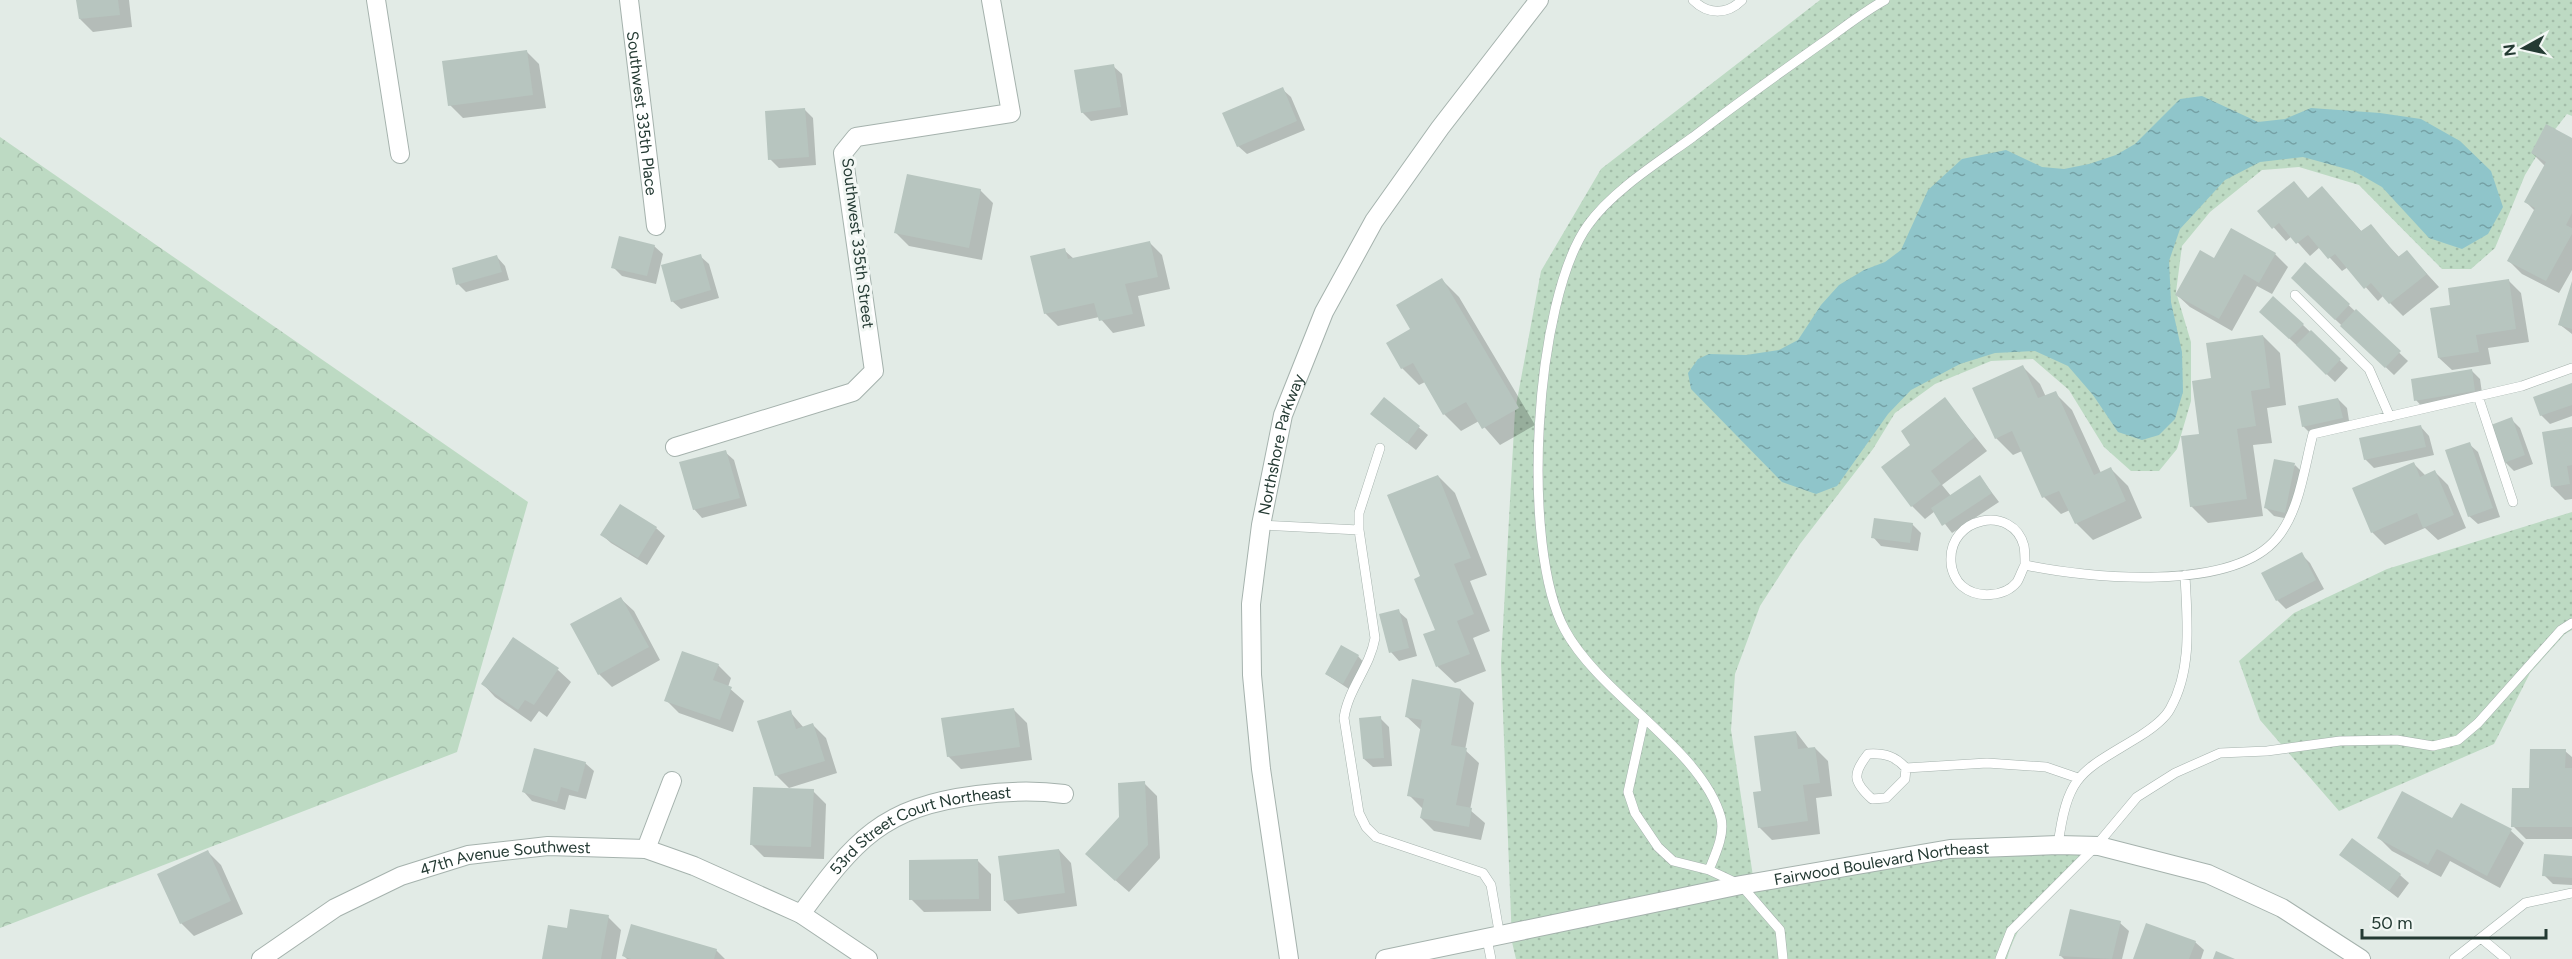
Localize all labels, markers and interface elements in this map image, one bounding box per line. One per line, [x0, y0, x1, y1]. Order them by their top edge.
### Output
north arrow [2494, 18, 2554, 78]
street label: Southwest 335th Place [623, 30, 662, 197]
text: N [2499, 43, 2520, 57]
street label: Southwest 335th Street [838, 157, 878, 329]
street label: Northshore Parkway [1254, 371, 1308, 517]
street label: 53rd Street Court Northeast [825, 782, 1012, 878]
street label: 47th Avenue Southwest [417, 836, 591, 879]
street label: Fairwood Boulevard Northeast [1772, 838, 1990, 889]
scale bar [2362, 902, 2546, 940]
text: 50 m [2371, 912, 2413, 934]

